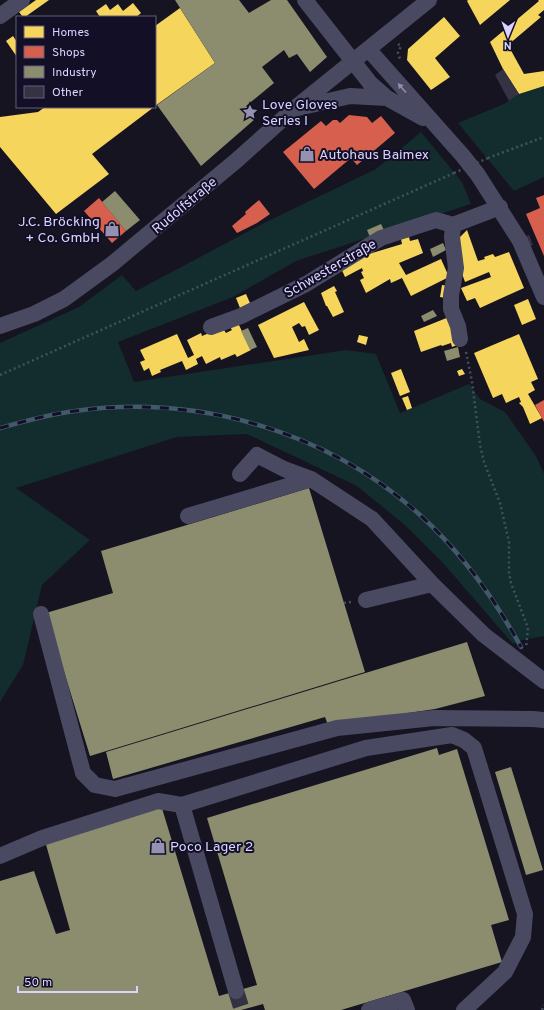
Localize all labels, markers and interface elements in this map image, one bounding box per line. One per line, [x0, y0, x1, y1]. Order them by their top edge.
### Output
legend [16, 16, 156, 108]
north arrow [488, 16, 528, 56]
text: Homes [52, 25, 89, 41]
text: N [504, 38, 512, 52]
text: Shops [52, 45, 85, 61]
text: Industry [52, 65, 97, 81]
one-way arrow [397, 82, 406, 93]
text: Other [52, 85, 84, 101]
place label: Love Gloves Series I [262, 97, 338, 130]
place icon: Love Gloves Series I [241, 103, 259, 121]
shop icon: Autohaus Baimex [298, 145, 316, 163]
place label: Autohaus Baimex [319, 147, 429, 164]
street label: Rudolfstraße [149, 174, 221, 238]
place label: J.C. Bröcking + Co. GmbH [18, 214, 100, 247]
shop icon: J.C. Bröcking + Co. GmbH [103, 220, 121, 238]
street label: Schwesterstraße [282, 236, 380, 303]
shop icon: Poco Lager 2 [149, 837, 167, 855]
place label: Poco Lager 2 [170, 839, 253, 856]
scale bar [18, 968, 137, 994]
text: 50 m [24, 975, 52, 991]

